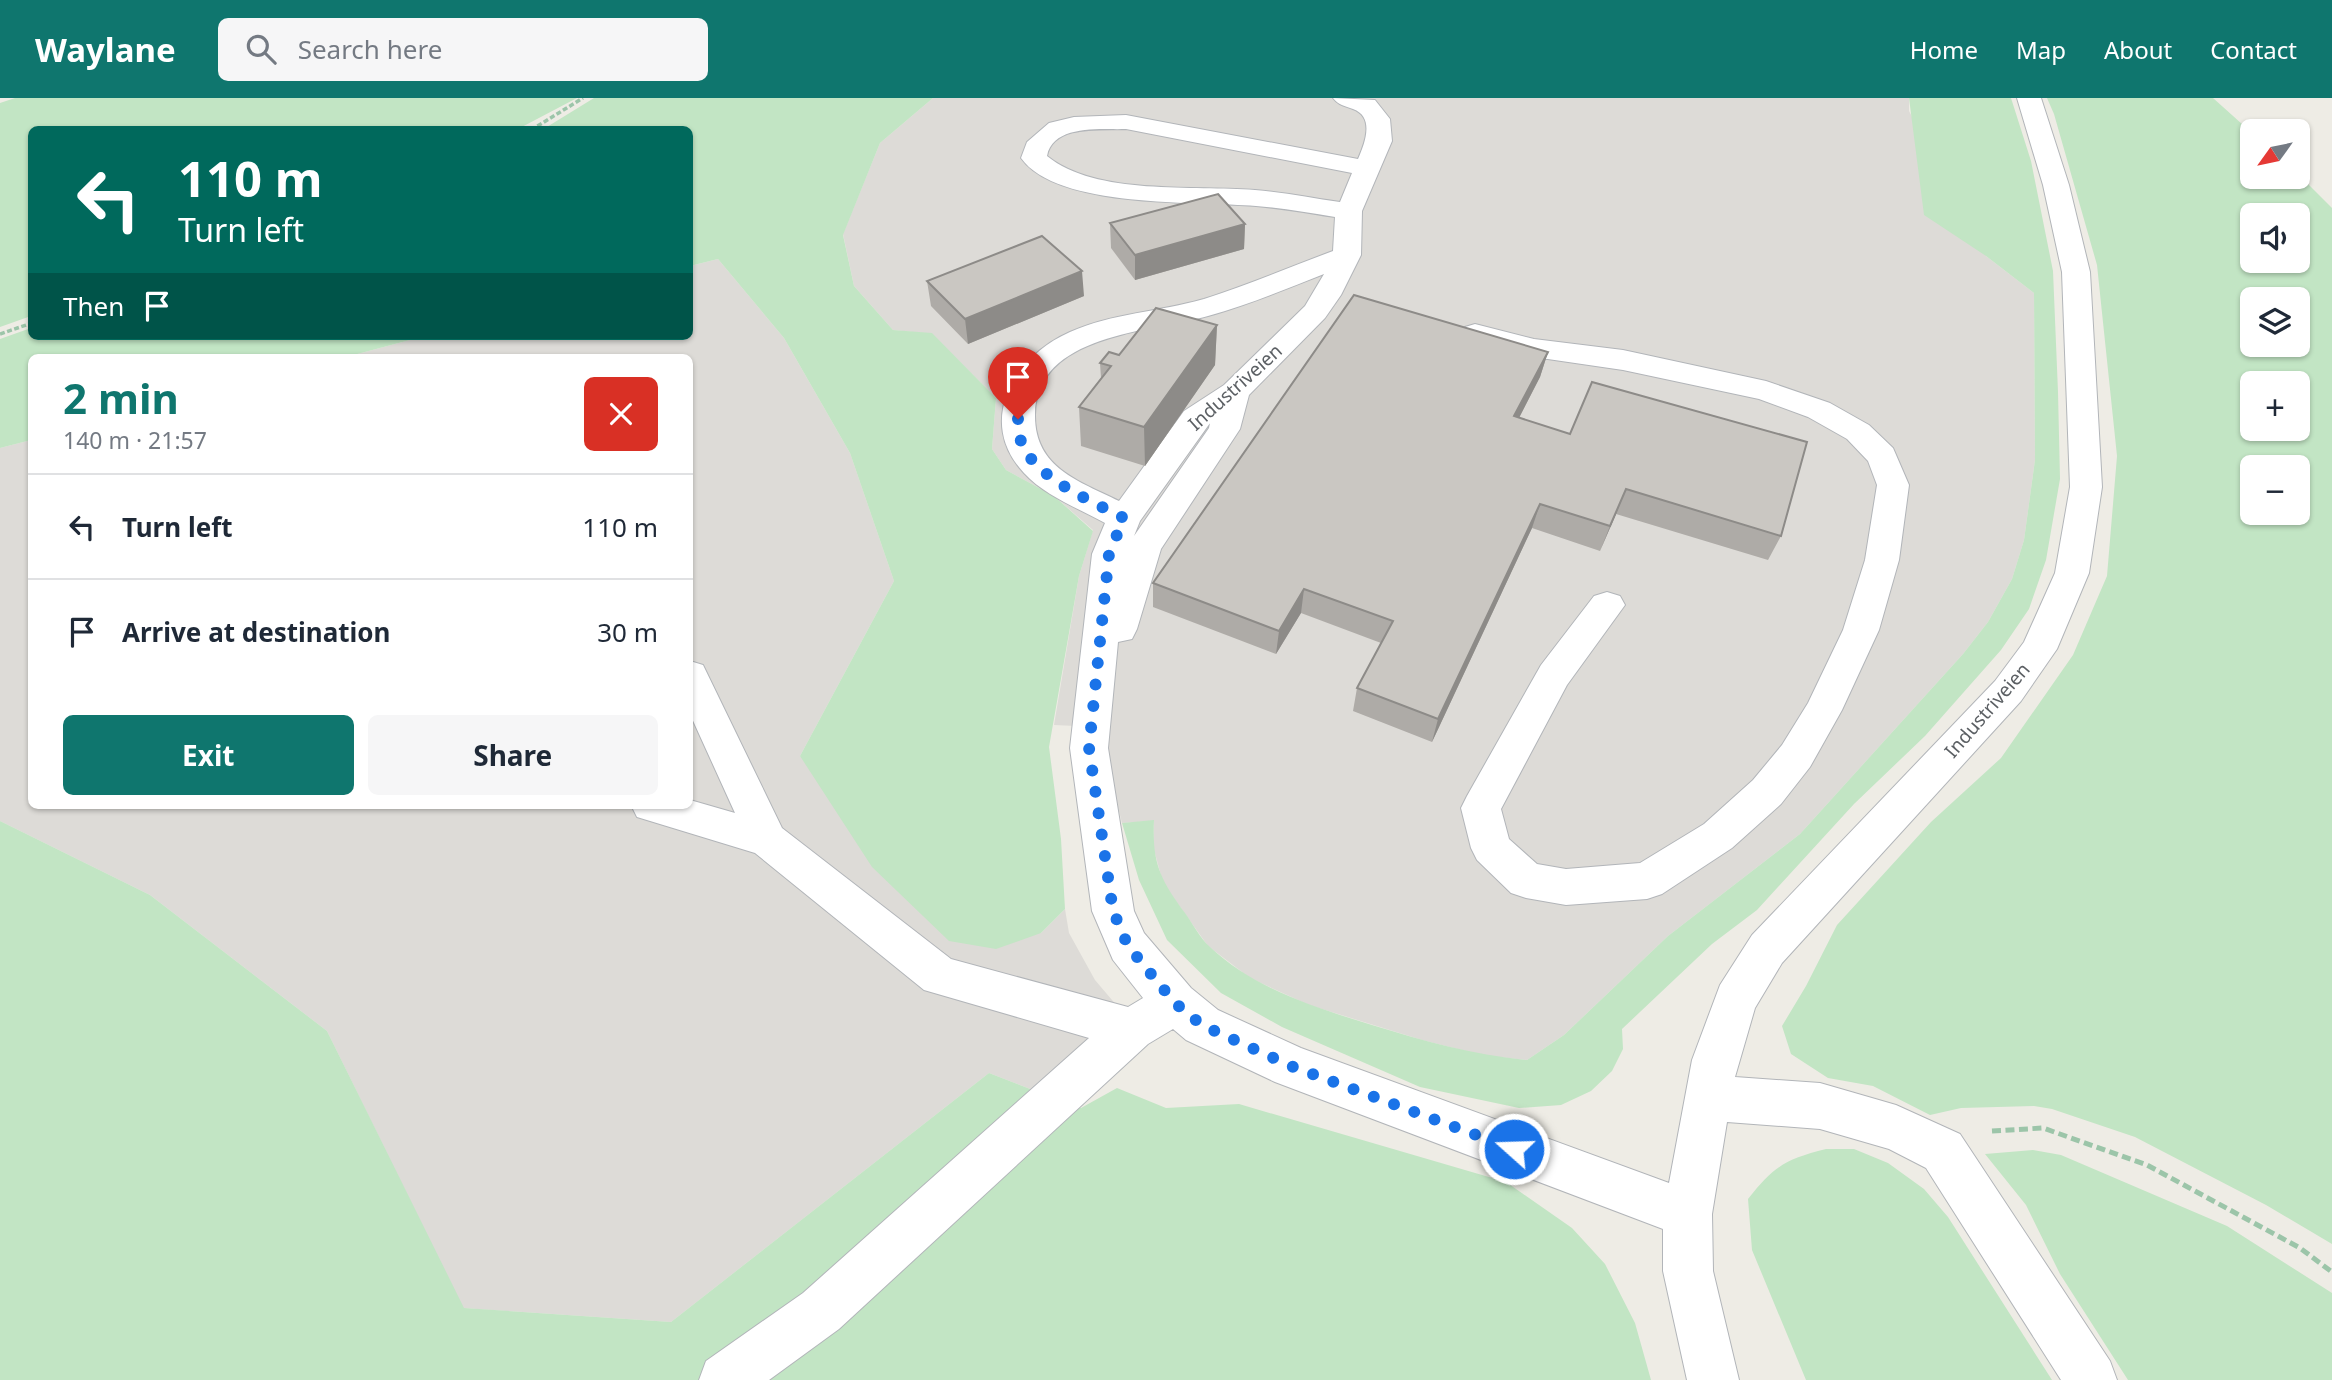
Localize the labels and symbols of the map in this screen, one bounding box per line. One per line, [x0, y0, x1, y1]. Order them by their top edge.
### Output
north arrow [2240, 119, 2310, 189]
street label: Industriveien [1182, 338, 1288, 436]
pin [988, 347, 1048, 419]
street label: Industriveien [1938, 657, 2036, 763]
position arrow [1477, 1112, 1551, 1186]

